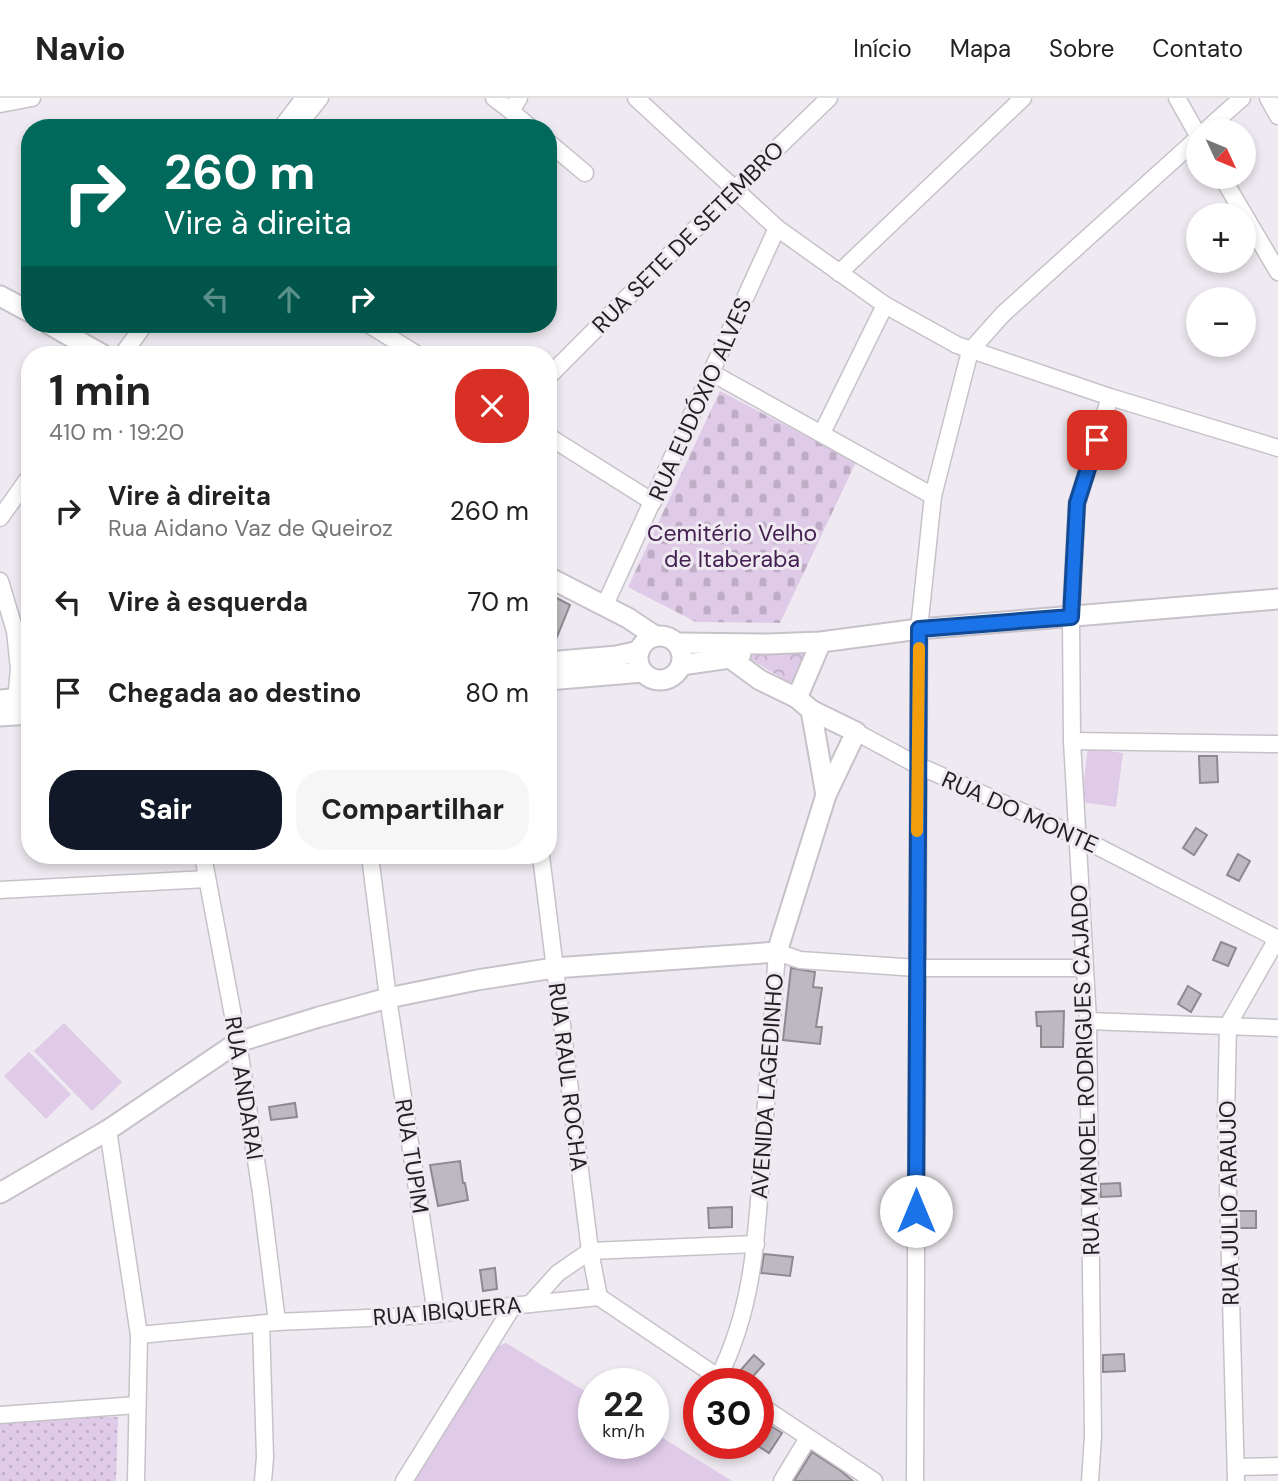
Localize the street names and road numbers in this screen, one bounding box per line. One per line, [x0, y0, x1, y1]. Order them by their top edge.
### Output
street label: RUA SETE DE SETEMBRO [586, 135, 790, 339]
street label: RUA EUDÓXIO ALVES [642, 293, 758, 505]
street label: RUA DO MONTE [937, 764, 1103, 860]
street label: RUA MANOEL RODRIGUES CAJADO [1064, 884, 1106, 1256]
street label: AVENIDA LAGEDINHO [744, 972, 790, 1200]
street label: RUA RAUL ROCHA [542, 981, 594, 1173]
street label: RUA ANDARAI [218, 1014, 270, 1162]
street label: RUA TUPIM [388, 1097, 436, 1215]
street label: RUA JULIO ARAUJO [1212, 1100, 1246, 1306]
street label: RUA IBIQUERA [372, 1290, 522, 1332]

